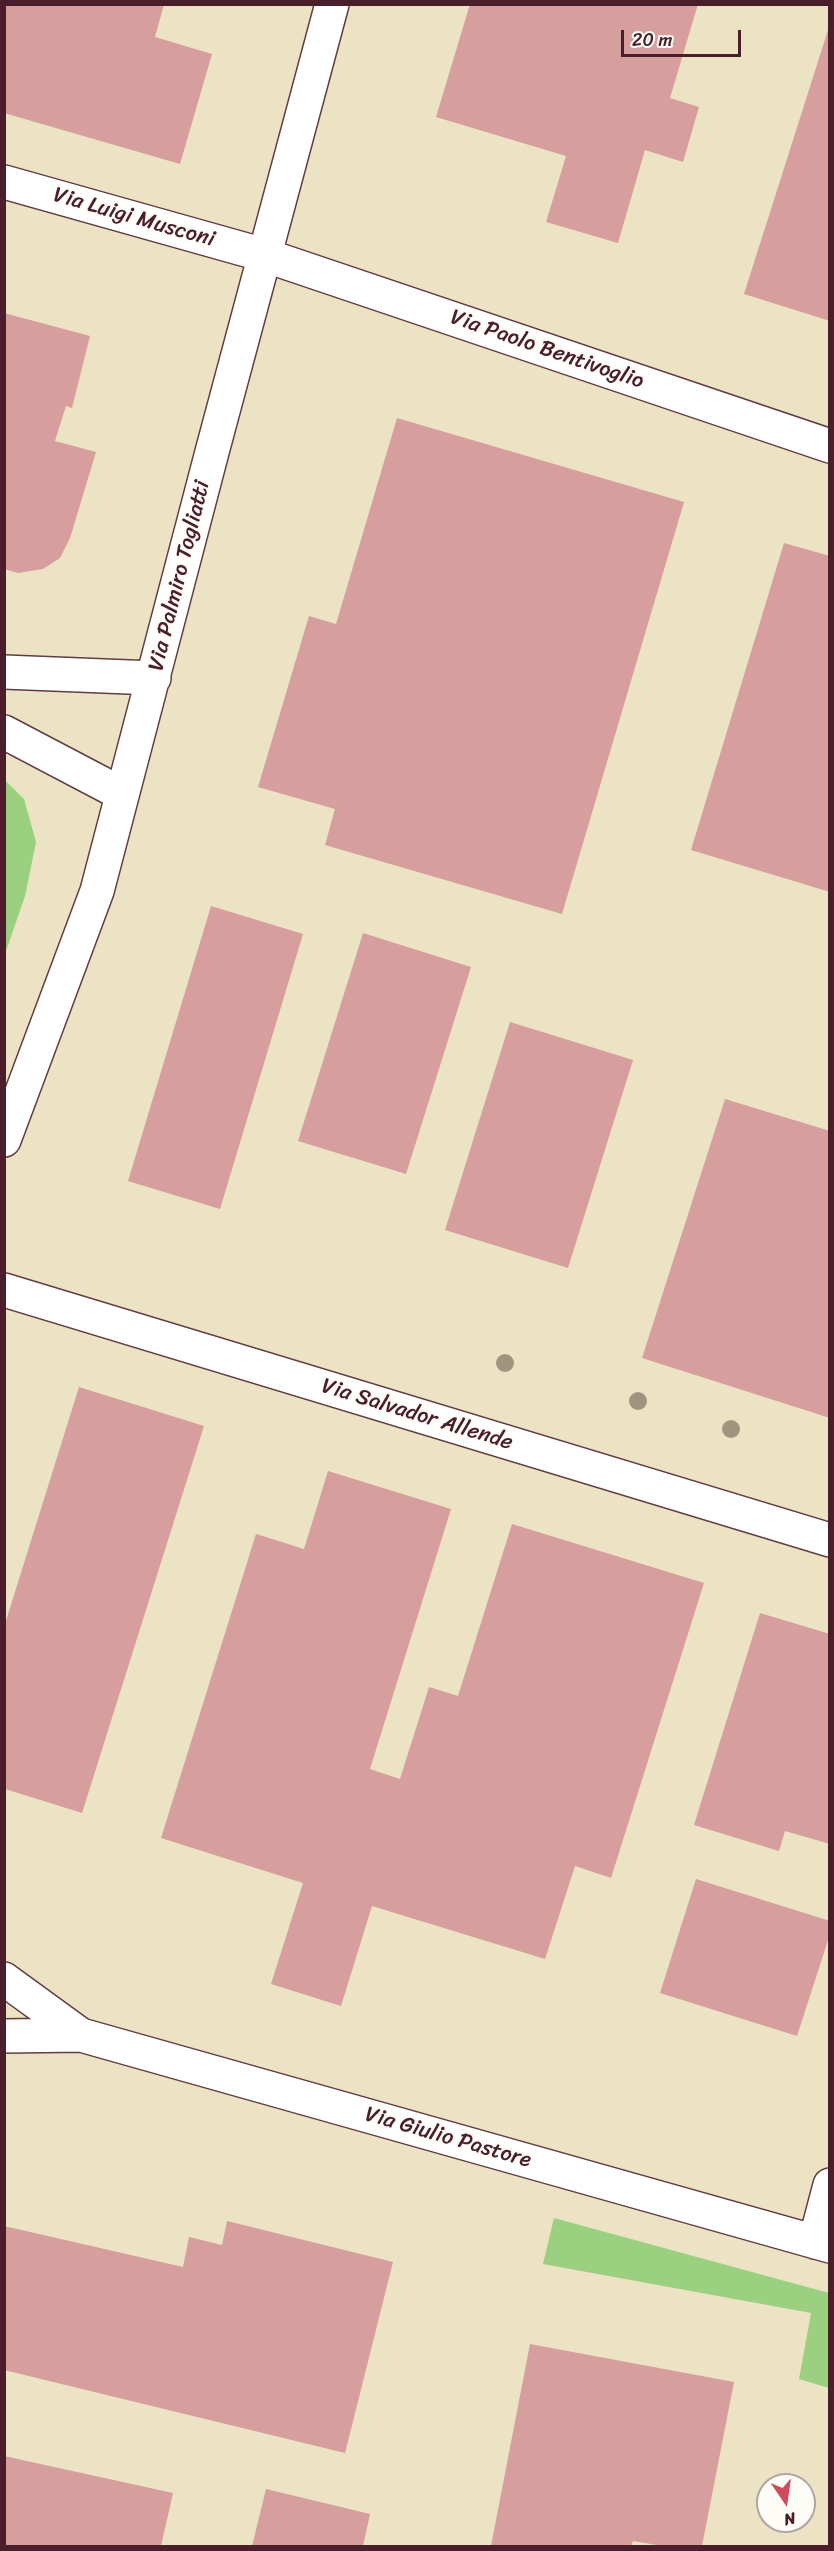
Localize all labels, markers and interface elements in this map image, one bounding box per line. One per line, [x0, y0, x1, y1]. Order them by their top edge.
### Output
scale bar [624, 18, 744, 56]
text: 20 m [632, 24, 672, 56]
street label: Via Luigi Musconi [50, 182, 218, 254]
street label: Via Paolo Bentivoglio [447, 305, 647, 395]
street label: Via Palmiro Togliatti [144, 478, 216, 674]
street label: Via Salvador Allende [318, 1373, 516, 1457]
street label: Via Giulio Pastore [362, 2102, 534, 2174]
north arrow [756, 2473, 816, 2533]
text: N [781, 2504, 798, 2534]

